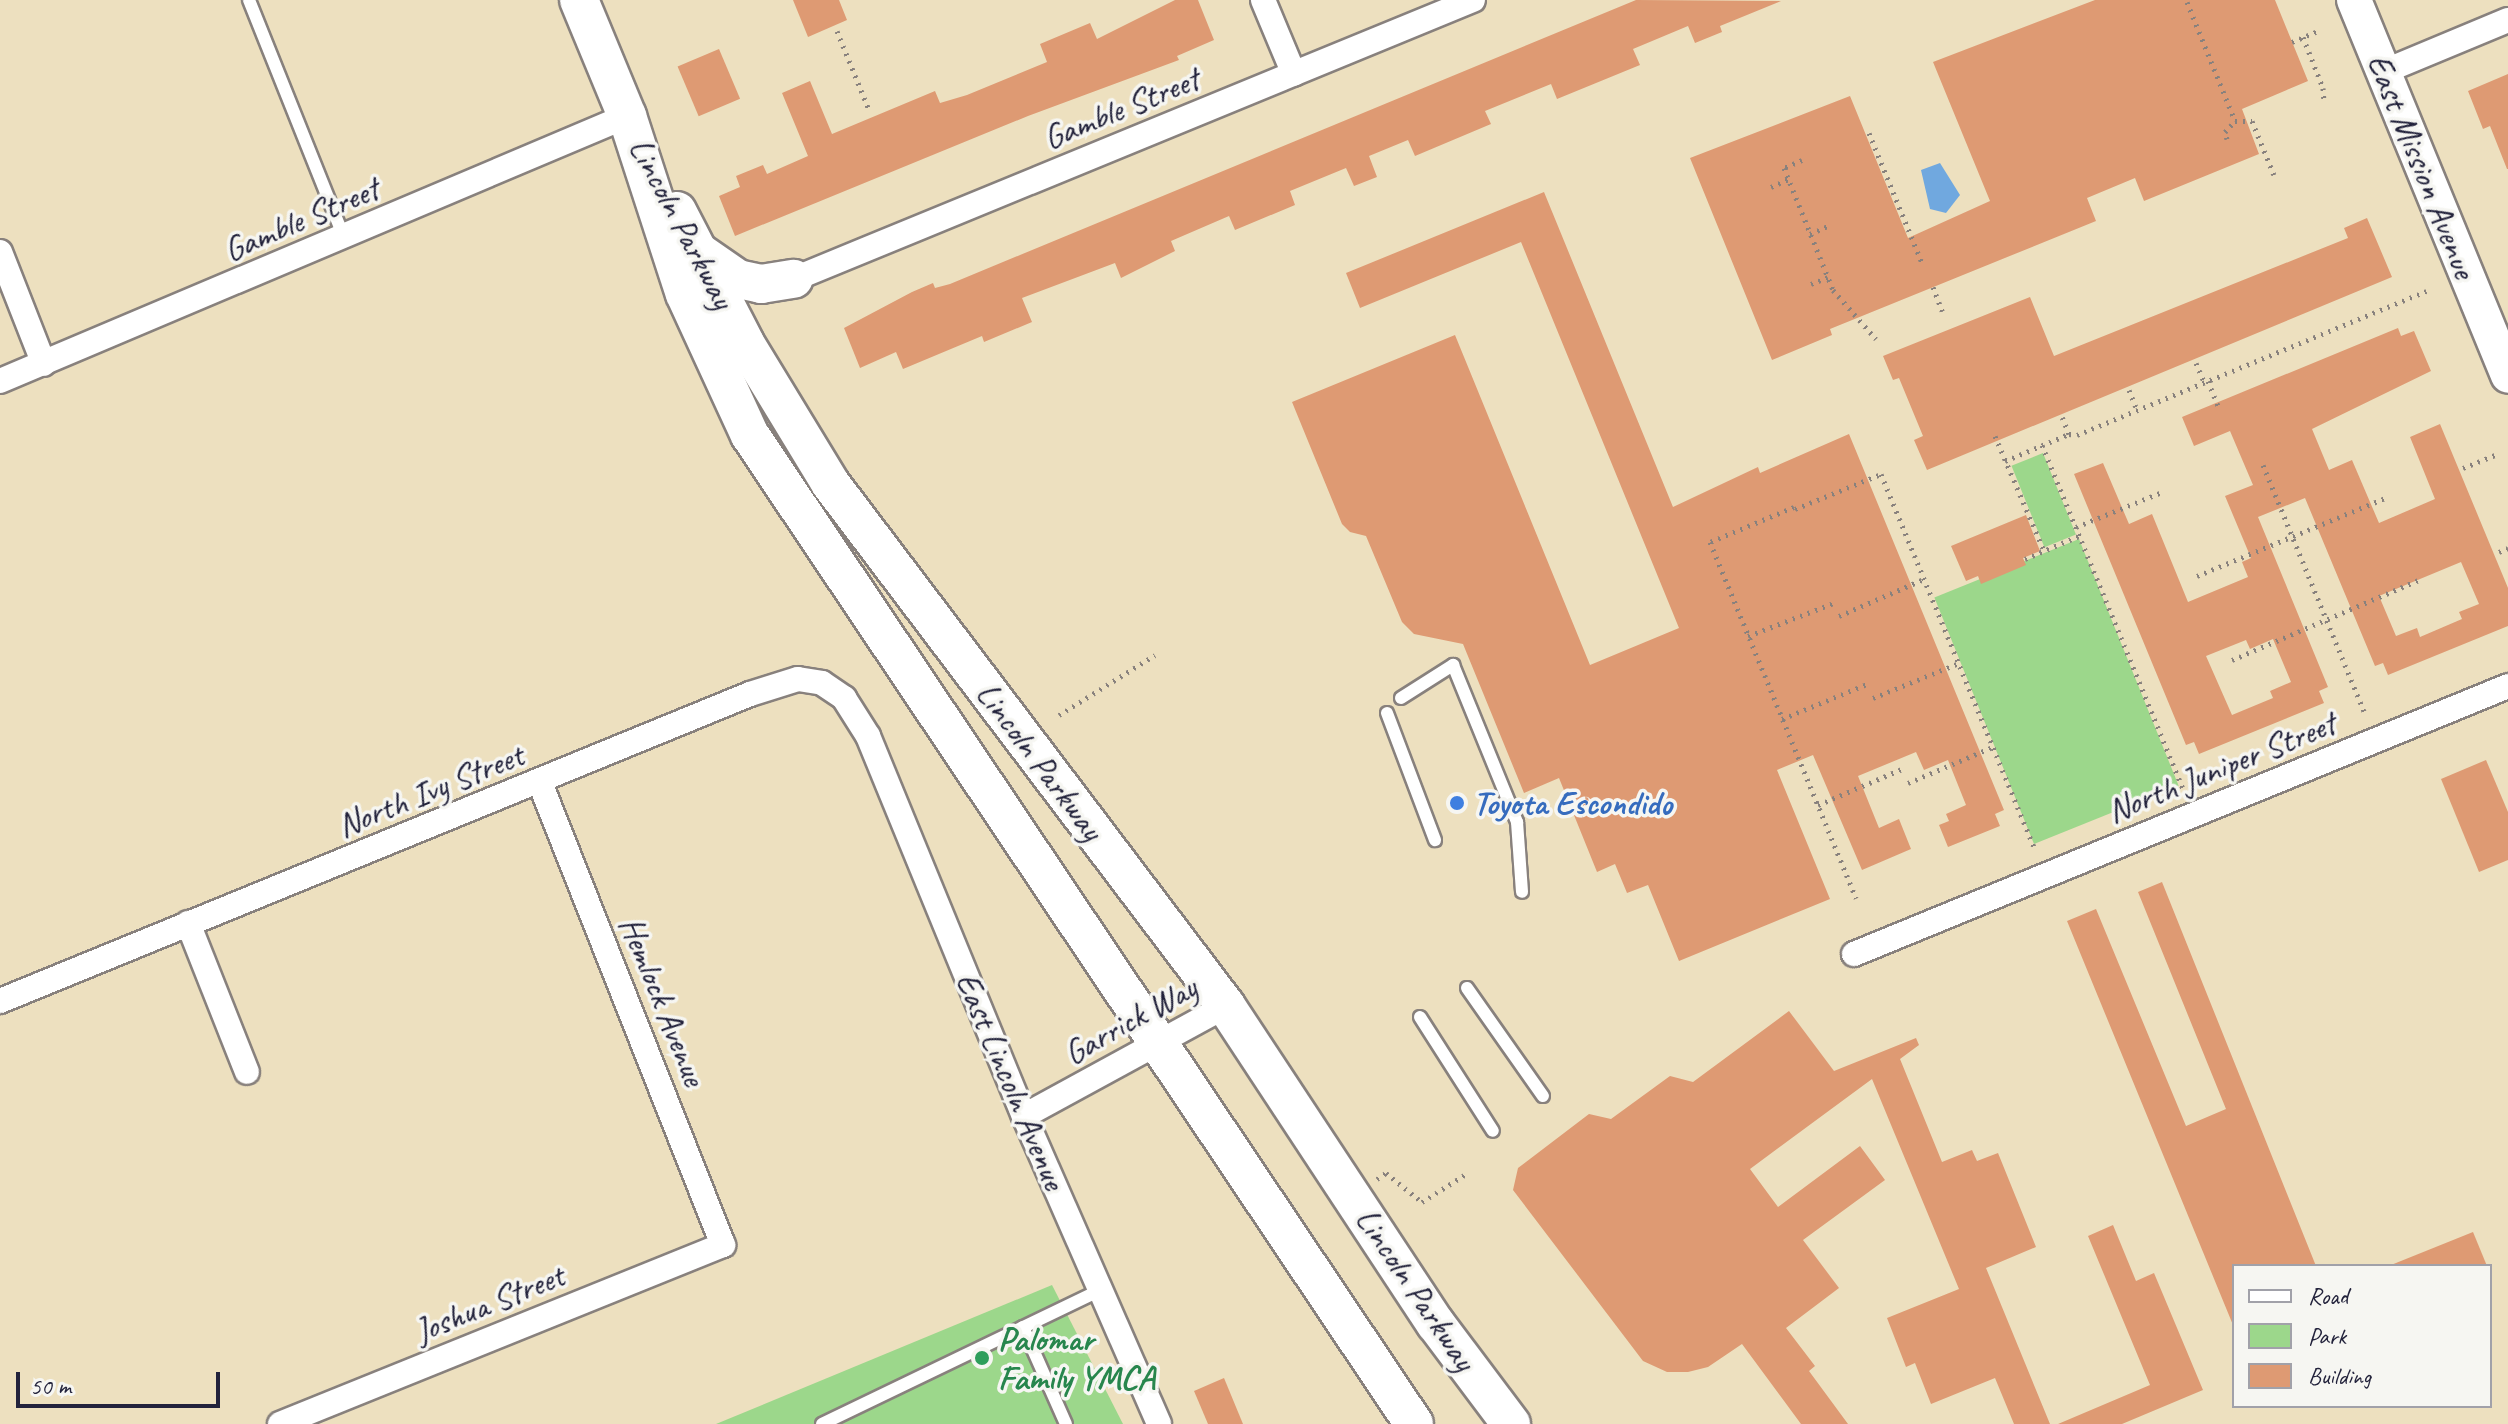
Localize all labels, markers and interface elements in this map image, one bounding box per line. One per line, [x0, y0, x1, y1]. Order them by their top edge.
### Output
street label: East Mission Avenue [2358, 48, 2486, 284]
street label: Gamble Street [1037, 58, 1205, 158]
street label: Lincoln Parkway [620, 131, 744, 315]
street label: Gamble Street [217, 168, 385, 270]
street label: Lincoln Parkway [968, 674, 1112, 848]
street label: North Juniper Street [2101, 703, 2341, 831]
street label: North Ivy Street [331, 734, 529, 846]
place label: Toyota Escondido [1473, 783, 1672, 823]
marker: Toyota Escondido [1448, 794, 1466, 812]
street label: Hemlock Avenue [611, 911, 715, 1091]
street label: East Lincoln Avenue [947, 966, 1075, 1196]
street label: Garrick Way [1056, 967, 1204, 1073]
street label: Lincoln Parkway [1347, 1200, 1485, 1378]
street label: Joshua Street [408, 1255, 570, 1351]
legend [2232, 1264, 2492, 1408]
text: Road [2308, 1281, 2348, 1311]
place label: Palomar Family YMCA [998, 1318, 1155, 1398]
text: Park [2308, 1321, 2346, 1351]
marker: Palomar Family YMCA [973, 1349, 991, 1367]
scale bar [20, 1356, 224, 1406]
text: Building [2308, 1361, 2371, 1391]
text: 50 m [30, 1371, 71, 1401]

